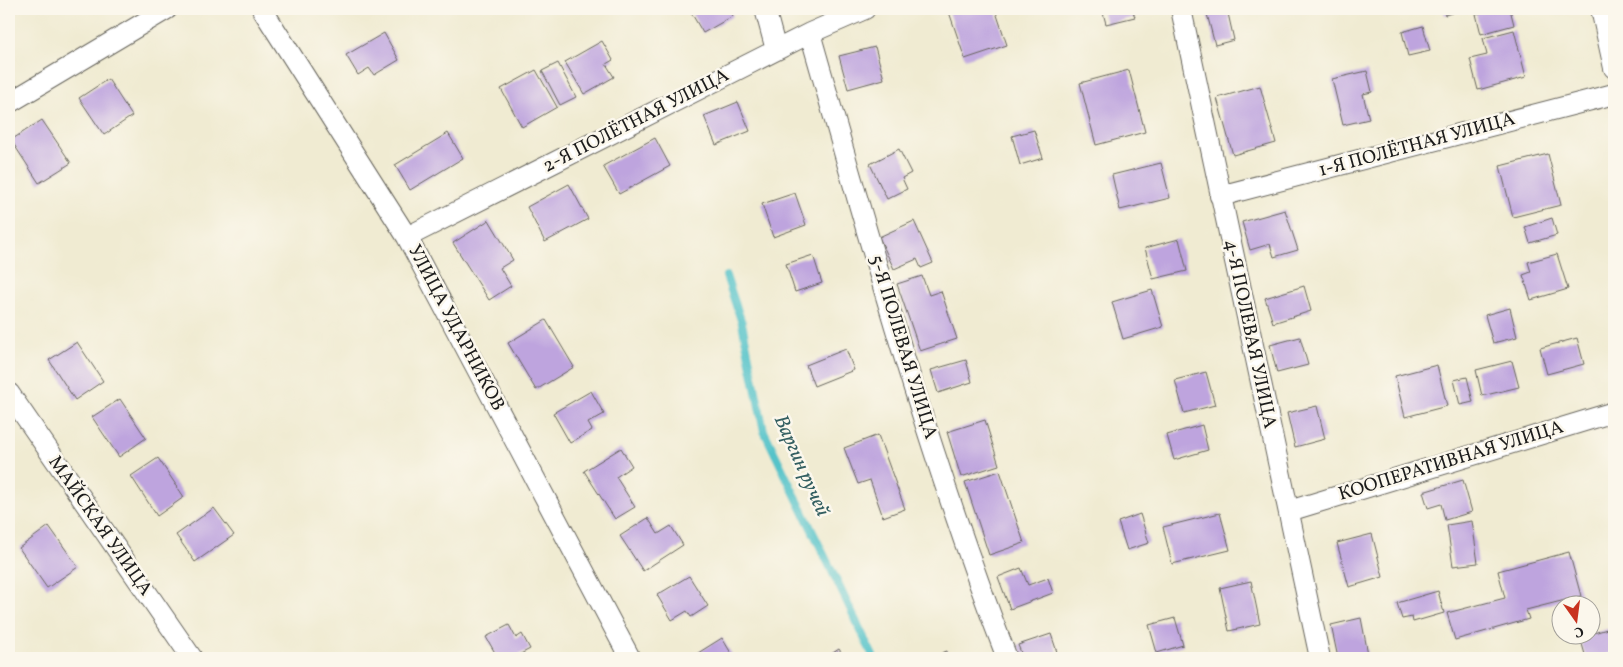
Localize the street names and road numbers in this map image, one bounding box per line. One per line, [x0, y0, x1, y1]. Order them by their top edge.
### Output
street label: 2-Я ПОЛЁТНАЯ УЛИЦА [538, 63, 734, 179]
street label: 1-Я ПОЛЁТНАЯ УЛИЦА [1316, 106, 1518, 184]
street label: 4-Я ПОЛЕВАЯ УЛИЦА [1217, 237, 1283, 431]
street label: УЛИЦА УДАРНИКОВ [401, 240, 511, 416]
street label: 5-Я ПОЛЕВАЯ УЛИЦА [863, 252, 943, 442]
street label: КООПЕРАТИВНАЯ УЛИЦА [1335, 414, 1567, 508]
street label: МАЙСКАЯ УЛИЦА [42, 451, 158, 601]

